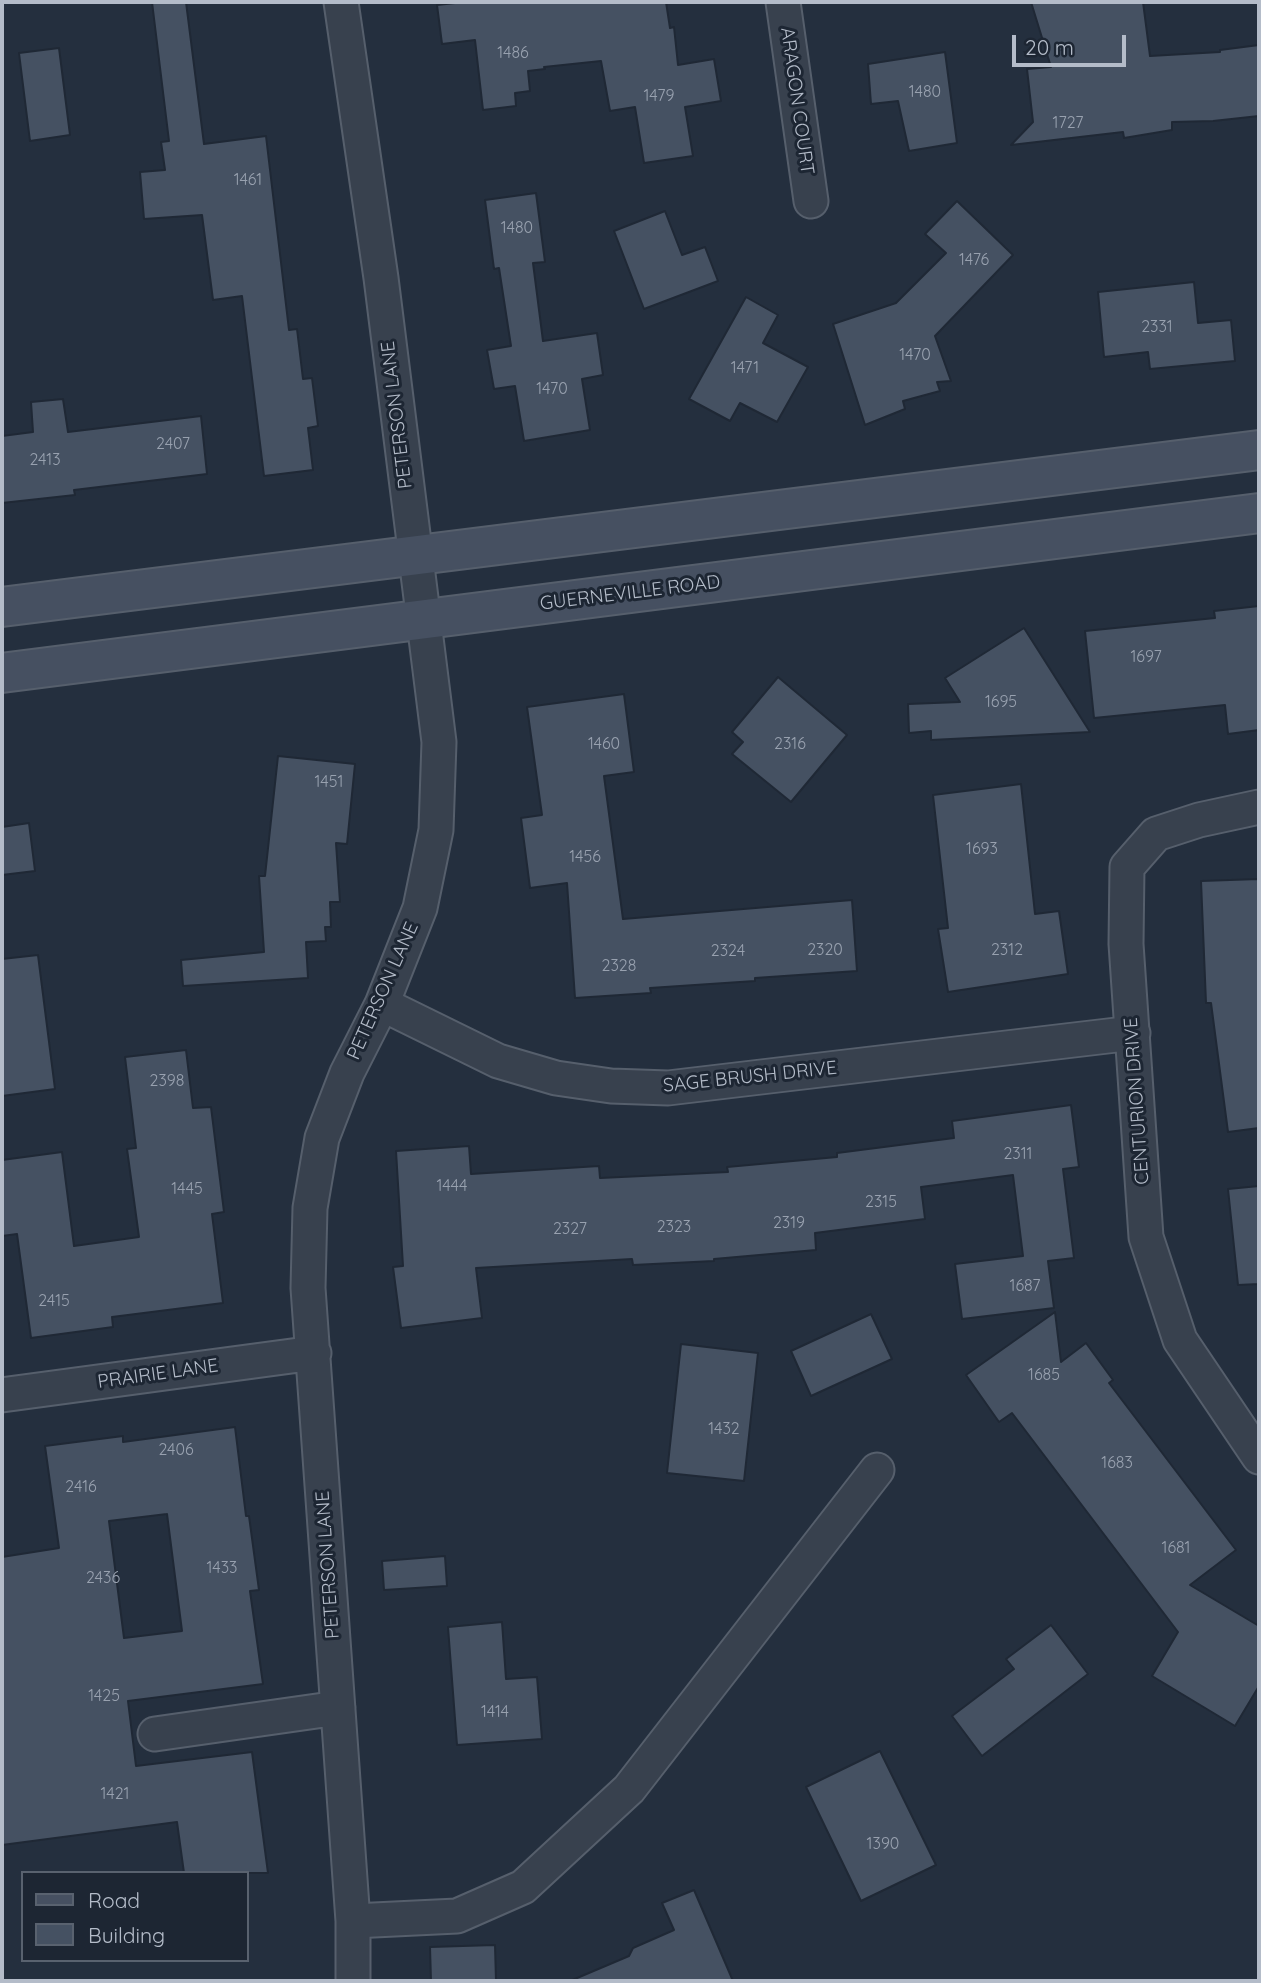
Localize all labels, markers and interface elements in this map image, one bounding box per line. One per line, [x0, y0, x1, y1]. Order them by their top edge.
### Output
scale bar [1016, 21, 1130, 65]
street label: ARAGON COURT [775, 26, 819, 176]
text: 20 m [1025, 34, 1074, 60]
house number: 1486 [497, 43, 529, 63]
house number: 1480 [909, 82, 941, 102]
house number: 1479 [644, 86, 674, 106]
house number: 1727 [1053, 113, 1083, 133]
house number: 1461 [234, 170, 262, 190]
house number: 1480 [501, 218, 533, 238]
house number: 1476 [959, 250, 989, 270]
house number: 2331 [1141, 317, 1173, 337]
street label: PETERSON LANE [377, 340, 417, 490]
house number: 1470 [899, 345, 931, 365]
house number: 1471 [731, 358, 759, 378]
house number: 1470 [536, 379, 568, 399]
house number: 2407 [156, 434, 190, 454]
house number: 2413 [29, 450, 61, 470]
street label: GUERNEVILLE ROAD [539, 571, 721, 615]
house number: 1697 [1130, 647, 1162, 667]
house number: 1695 [985, 692, 1017, 712]
house number: 1460 [588, 734, 620, 754]
house number: 2316 [774, 734, 806, 754]
house number: 1451 [315, 772, 343, 792]
house number: 1693 [966, 839, 998, 859]
house number: 1456 [569, 847, 601, 867]
street label: PETERSON LANE [342, 919, 424, 1063]
house number: 2320 [807, 940, 843, 960]
house number: 2312 [991, 940, 1023, 960]
house number: 2324 [711, 941, 745, 961]
house number: 2328 [602, 956, 636, 976]
street label: CENTURION DRIVE [1120, 1017, 1154, 1185]
street label: SAGE BRUSH DRIVE [662, 1057, 838, 1097]
house number: 2398 [150, 1071, 184, 1091]
house number: 2311 [1003, 1144, 1033, 1164]
house number: 1444 [437, 1176, 467, 1196]
house number: 1445 [171, 1179, 203, 1199]
house number: 2315 [865, 1192, 897, 1212]
house number: 2319 [773, 1213, 805, 1233]
house number: 2323 [657, 1217, 691, 1237]
house number: 2327 [553, 1219, 587, 1239]
house number: 1687 [1010, 1276, 1040, 1296]
house number: 2415 [38, 1291, 70, 1311]
street label: PRAIRIE LANE [96, 1354, 220, 1394]
house number: 1685 [1028, 1365, 1060, 1385]
house number: 1432 [708, 1419, 740, 1439]
house number: 2406 [158, 1440, 194, 1460]
house number: 1683 [1101, 1453, 1133, 1473]
house number: 2416 [65, 1477, 97, 1497]
street label: PETERSON LANE [311, 1490, 345, 1640]
house number: 1681 [1161, 1538, 1191, 1558]
house number: 1433 [207, 1558, 237, 1578]
house number: 2436 [86, 1568, 120, 1588]
house number: 1425 [88, 1686, 120, 1706]
house number: 1414 [481, 1702, 509, 1722]
house number: 1421 [101, 1784, 129, 1804]
house number: 1390 [867, 1834, 899, 1854]
legend [21, 1871, 248, 1962]
text: Road [88, 1887, 140, 1913]
text: Building [88, 1922, 165, 1948]

